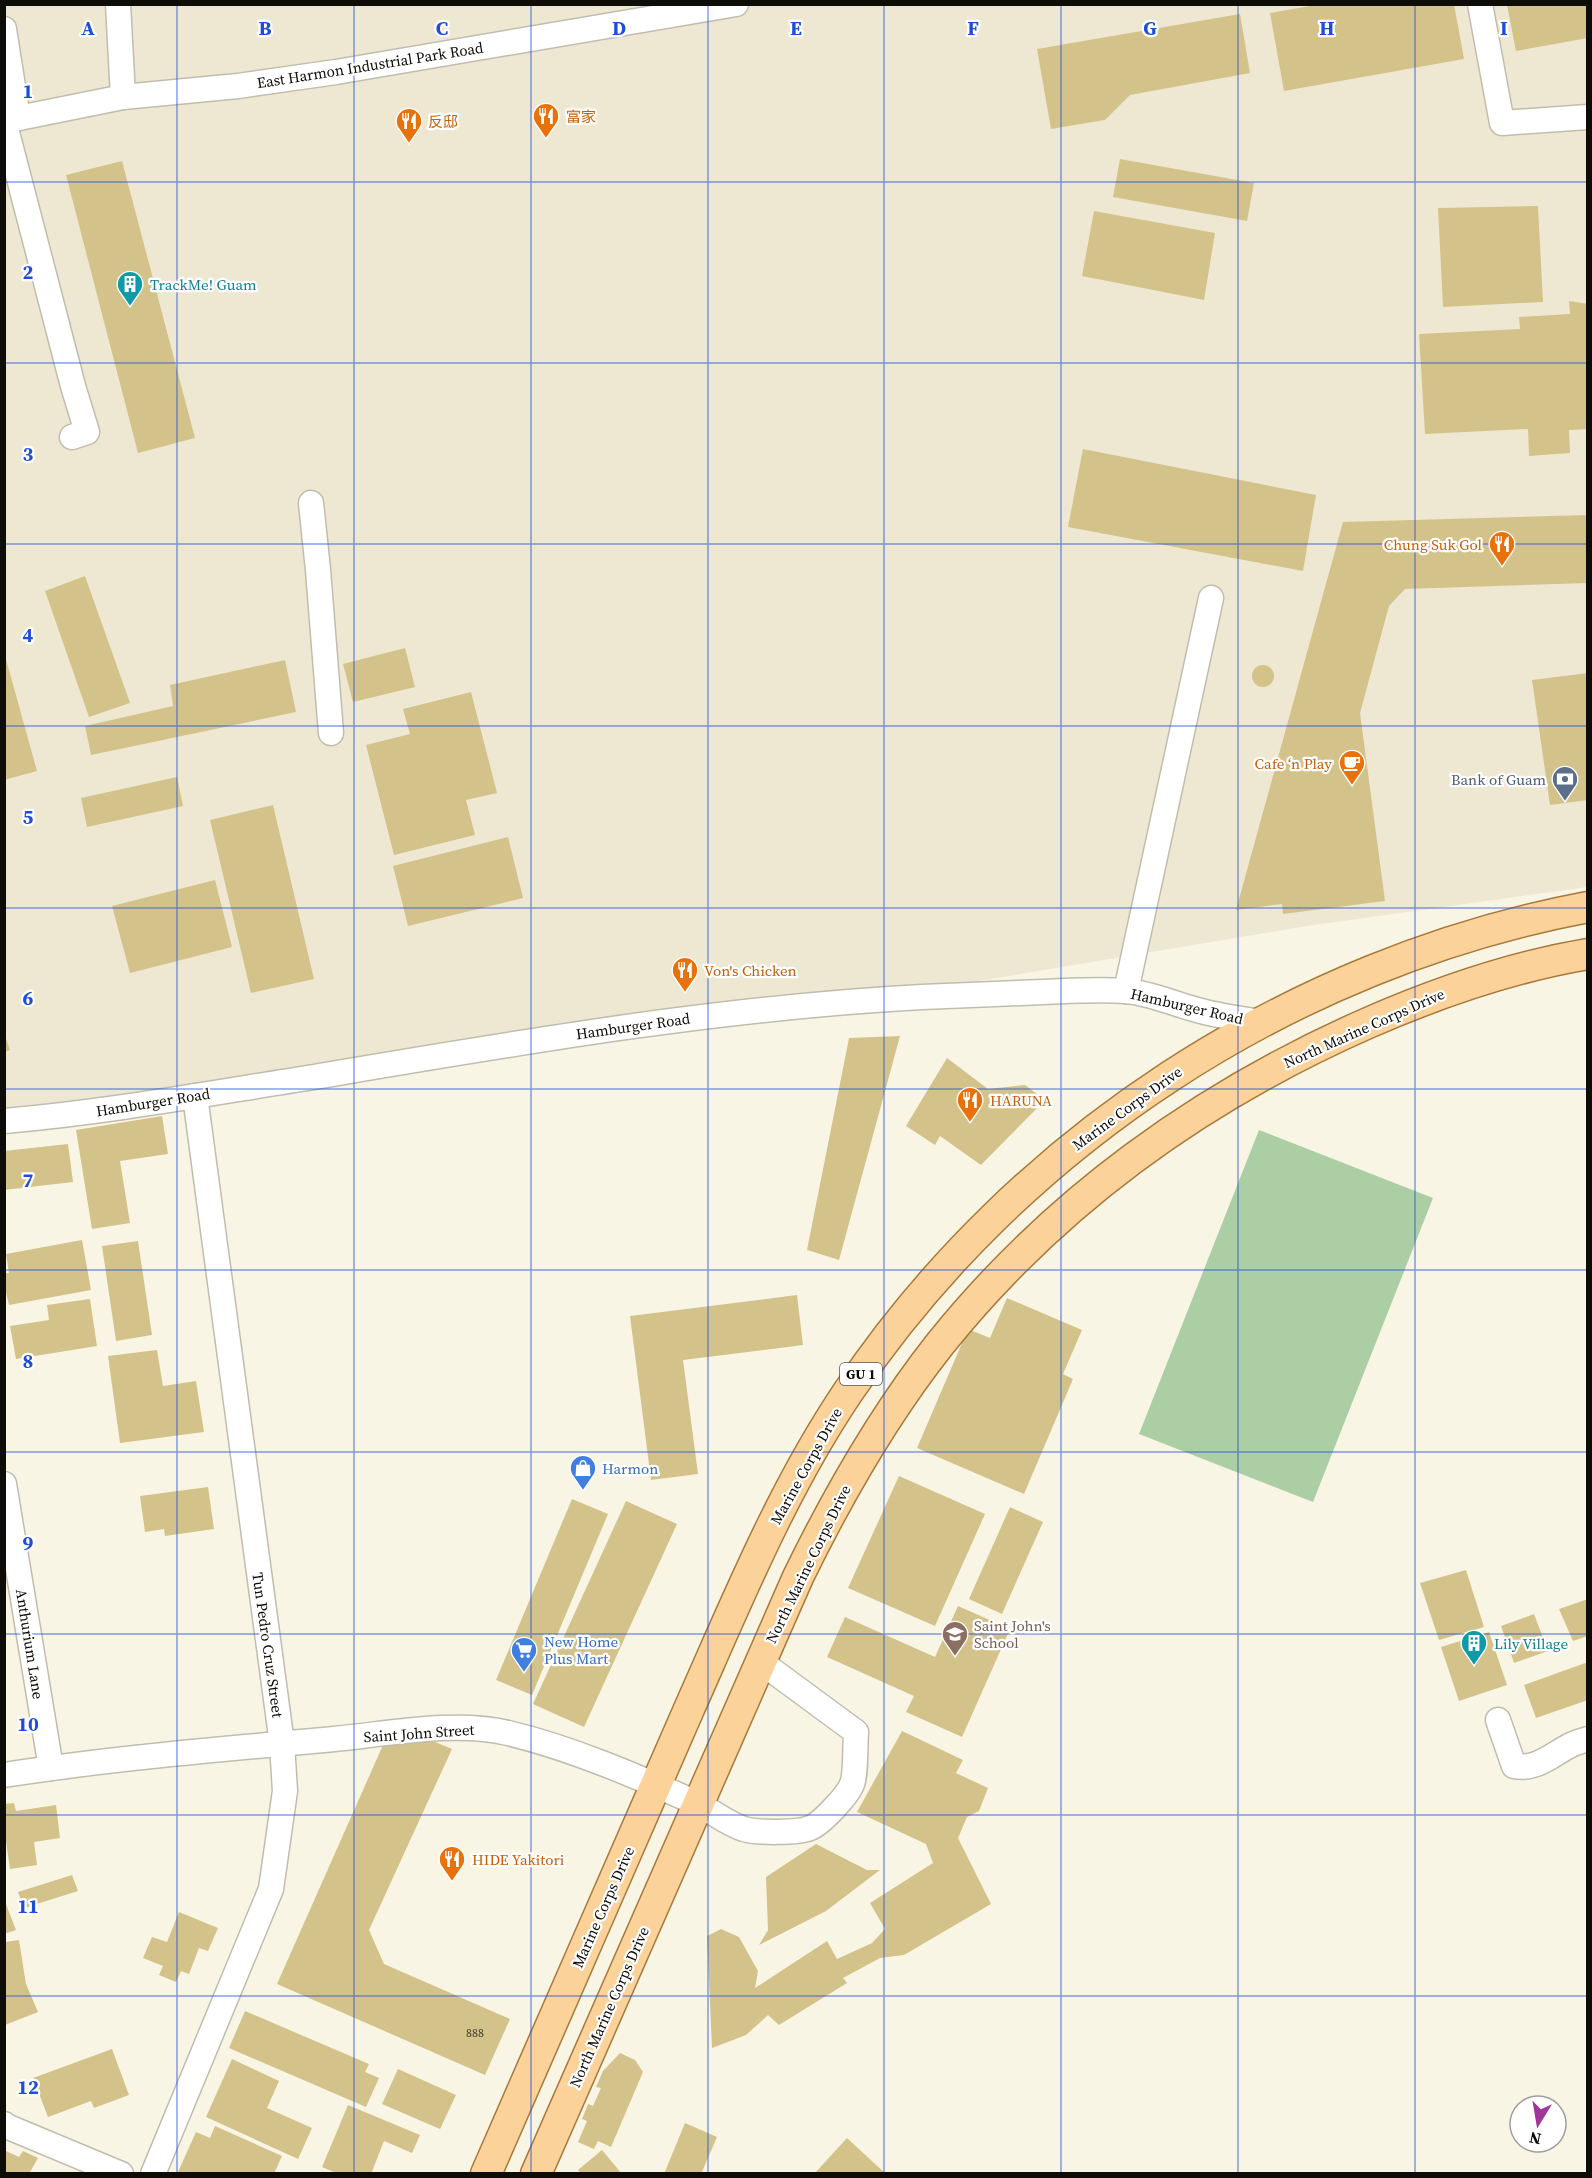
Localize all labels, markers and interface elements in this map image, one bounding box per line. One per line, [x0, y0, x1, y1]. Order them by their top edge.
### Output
text: A [81, 14, 95, 42]
text: B [258, 14, 272, 42]
text: C [436, 14, 448, 42]
text: D [612, 14, 626, 42]
text: E [790, 14, 802, 42]
text: F [967, 14, 979, 42]
text: G [1143, 14, 1157, 42]
text: H [1319, 14, 1335, 42]
text: I [1500, 14, 1508, 42]
street label: East Harmon Industrial Park Road [255, 37, 485, 93]
text: 1 [23, 77, 33, 105]
restaurant icon: 富家 [531, 101, 561, 139]
restaurant icon: 反邸 [394, 106, 424, 144]
place label: 富家 [566, 106, 596, 127]
place label: 反邸 [428, 111, 458, 132]
text: 2 [23, 258, 34, 286]
building icon: TrackMe! Guam [115, 269, 145, 307]
place label: TrackMe! Guam [150, 274, 257, 295]
text: 3 [23, 440, 34, 468]
restaurant icon: Chung Suk Gol [1487, 529, 1517, 567]
place label: Chung Suk Gol [1384, 534, 1483, 555]
text: 4 [23, 621, 34, 649]
cafe icon: Cafe ‘n Play [1337, 748, 1367, 786]
place label: Cafe ‘n Play [1255, 753, 1332, 774]
bank icon: Bank of Guam [1550, 764, 1580, 802]
place label: Bank of Guam [1451, 769, 1546, 790]
text: 5 [23, 803, 34, 831]
restaurant icon: Von's Chicken [670, 955, 700, 993]
place label: Von's Chicken [704, 960, 797, 981]
street label: Hamburger Road [1129, 983, 1246, 1029]
street label: North Marine Corps Drive [1280, 983, 1448, 1073]
text: 6 [23, 984, 34, 1012]
street label: Hamburger Road [575, 1008, 692, 1044]
street label: Marine Corps Drive [1068, 1061, 1186, 1155]
street label: Hamburger Road [94, 1083, 212, 1121]
restaurant icon: HARUNA [955, 1085, 985, 1123]
place label: HARUNA [990, 1090, 1052, 1111]
text: 7 [23, 1166, 34, 1194]
text: 8 [23, 1347, 33, 1375]
road number: GU 1 [840, 1363, 882, 1385]
street label: Marine Corps Drive [765, 1403, 847, 1528]
shop icon: Harmon [568, 1453, 598, 1491]
place label: Harmon [602, 1458, 658, 1479]
street label: North Marine Corps Drive [760, 1481, 856, 1647]
text: 9 [23, 1529, 34, 1557]
street label: Tun Pedro Cruz Street [247, 1571, 289, 1719]
street label: Anthurium Lane [11, 1587, 49, 1701]
place label: Saint John's School [974, 1615, 1051, 1653]
school or university icon: Saint John's School [940, 1619, 970, 1657]
building icon: Lily Village [1459, 1628, 1489, 1666]
place label: New Home Plus Mart [544, 1631, 619, 1669]
place label: Lily Village [1494, 1633, 1568, 1654]
supermarket icon: New Home Plus Mart [509, 1635, 539, 1673]
text: 10 [17, 1710, 39, 1738]
street label: Saint John Street [363, 1719, 475, 1747]
street label: Marine Corps Drive [567, 1843, 639, 1971]
restaurant icon: HIDE Yakitori [437, 1844, 467, 1882]
place label: HIDE Yakitori [472, 1849, 564, 1870]
text: 11 [17, 1892, 39, 1920]
street label: North Marine Corps Drive [564, 1923, 654, 2091]
house number: 888 [466, 2025, 484, 2041]
text: 12 [17, 2073, 39, 2101]
north arrow [1508, 2094, 1568, 2154]
text: N [1527, 2127, 1543, 2151]

